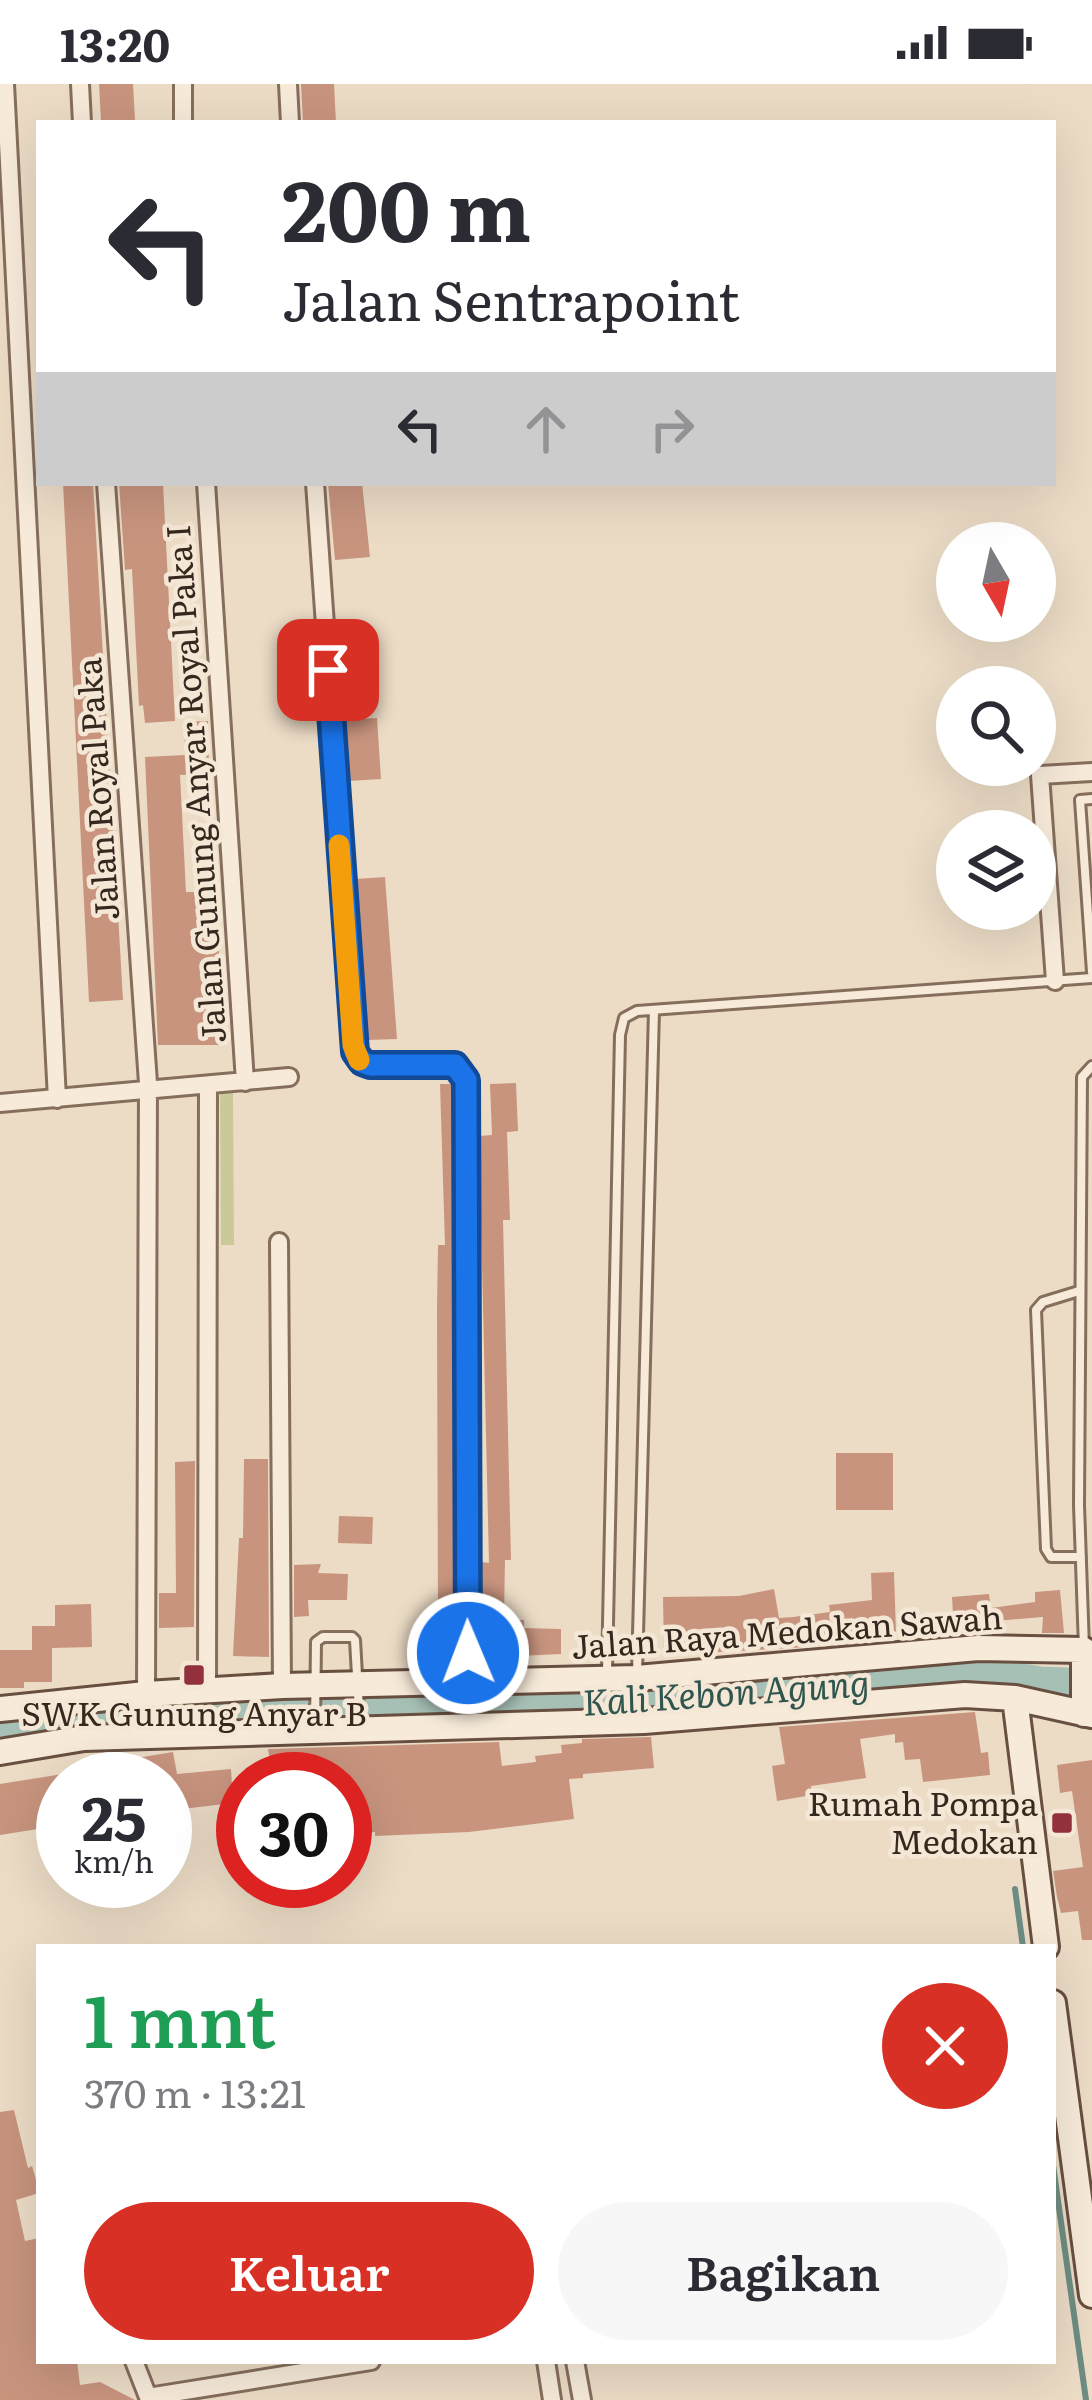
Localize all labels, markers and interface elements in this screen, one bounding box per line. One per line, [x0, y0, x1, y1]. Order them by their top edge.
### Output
text: 13:20 [60, 9, 170, 76]
text: 200 m [282, 143, 531, 268]
icon: left [84, 168, 240, 324]
text: Jalan Sentrapoint [282, 257, 740, 338]
icon: left [387, 396, 453, 462]
icon: ahead [513, 396, 579, 462]
icon: right [639, 396, 705, 462]
north arrow [936, 522, 1056, 642]
map controls [936, 522, 1056, 930]
street label: Jalan Gunung Anyar Royal Paka I [151, 523, 236, 1045]
pin [277, 619, 379, 721]
icon: arrive [295, 637, 361, 703]
street label: Jalan Royal Paka [62, 656, 129, 922]
button: search [936, 666, 1056, 786]
button: layers [936, 810, 1056, 930]
position arrow [405, 1590, 531, 1716]
street label: Jalan Raya Medokan Sawah [570, 1590, 1004, 1669]
water label: Kali Kebon Agung [580, 1654, 871, 1727]
marker: SWK Gunung Anyar B [181, 1662, 207, 1688]
place label: SWK Gunung Anyar B [21, 1687, 367, 1736]
speed limit sign: 30 [216, 1752, 372, 1908]
text: 25 [82, 1770, 146, 1859]
place label: Rumah Pompa Medokan [808, 1777, 1038, 1864]
marker: Rumah Pompa Medokan [1049, 1810, 1075, 1836]
text: km/h [74, 1838, 154, 1882]
text: 1 mnt [84, 1963, 276, 2070]
button: close [882, 1983, 1008, 2109]
text: 370 m · 13:21 [84, 2062, 306, 2120]
button: Keluar [84, 2202, 534, 2340]
button: Bagikan [558, 2202, 1008, 2340]

